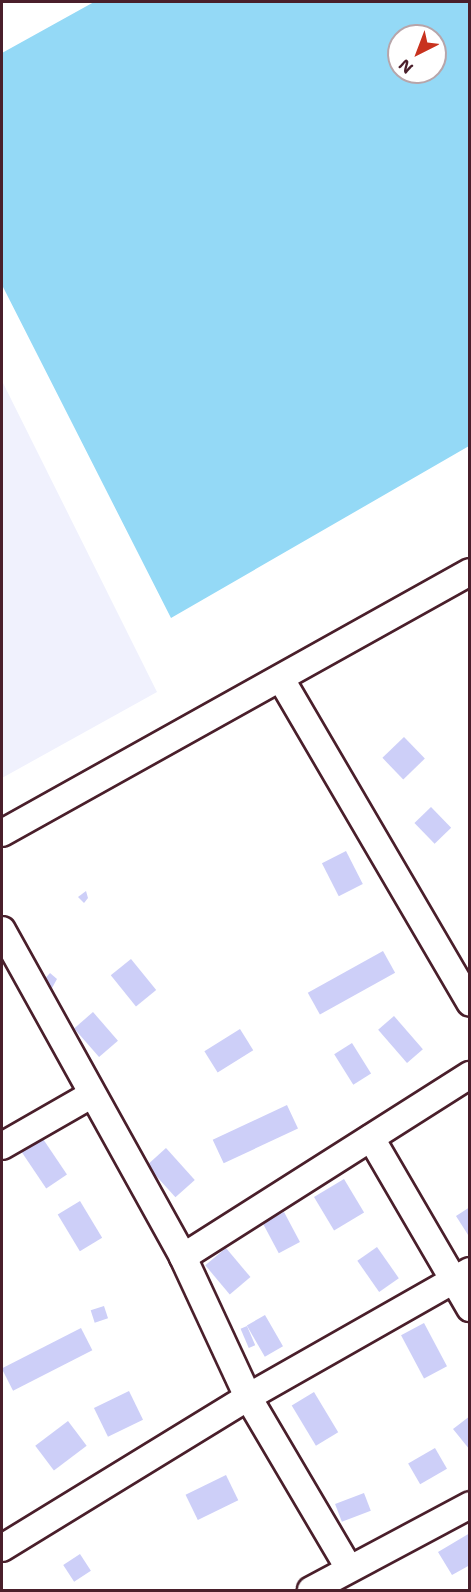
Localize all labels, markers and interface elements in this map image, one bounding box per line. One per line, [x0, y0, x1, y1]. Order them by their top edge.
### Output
north arrow [387, 24, 447, 84]
text: N [394, 54, 418, 78]

